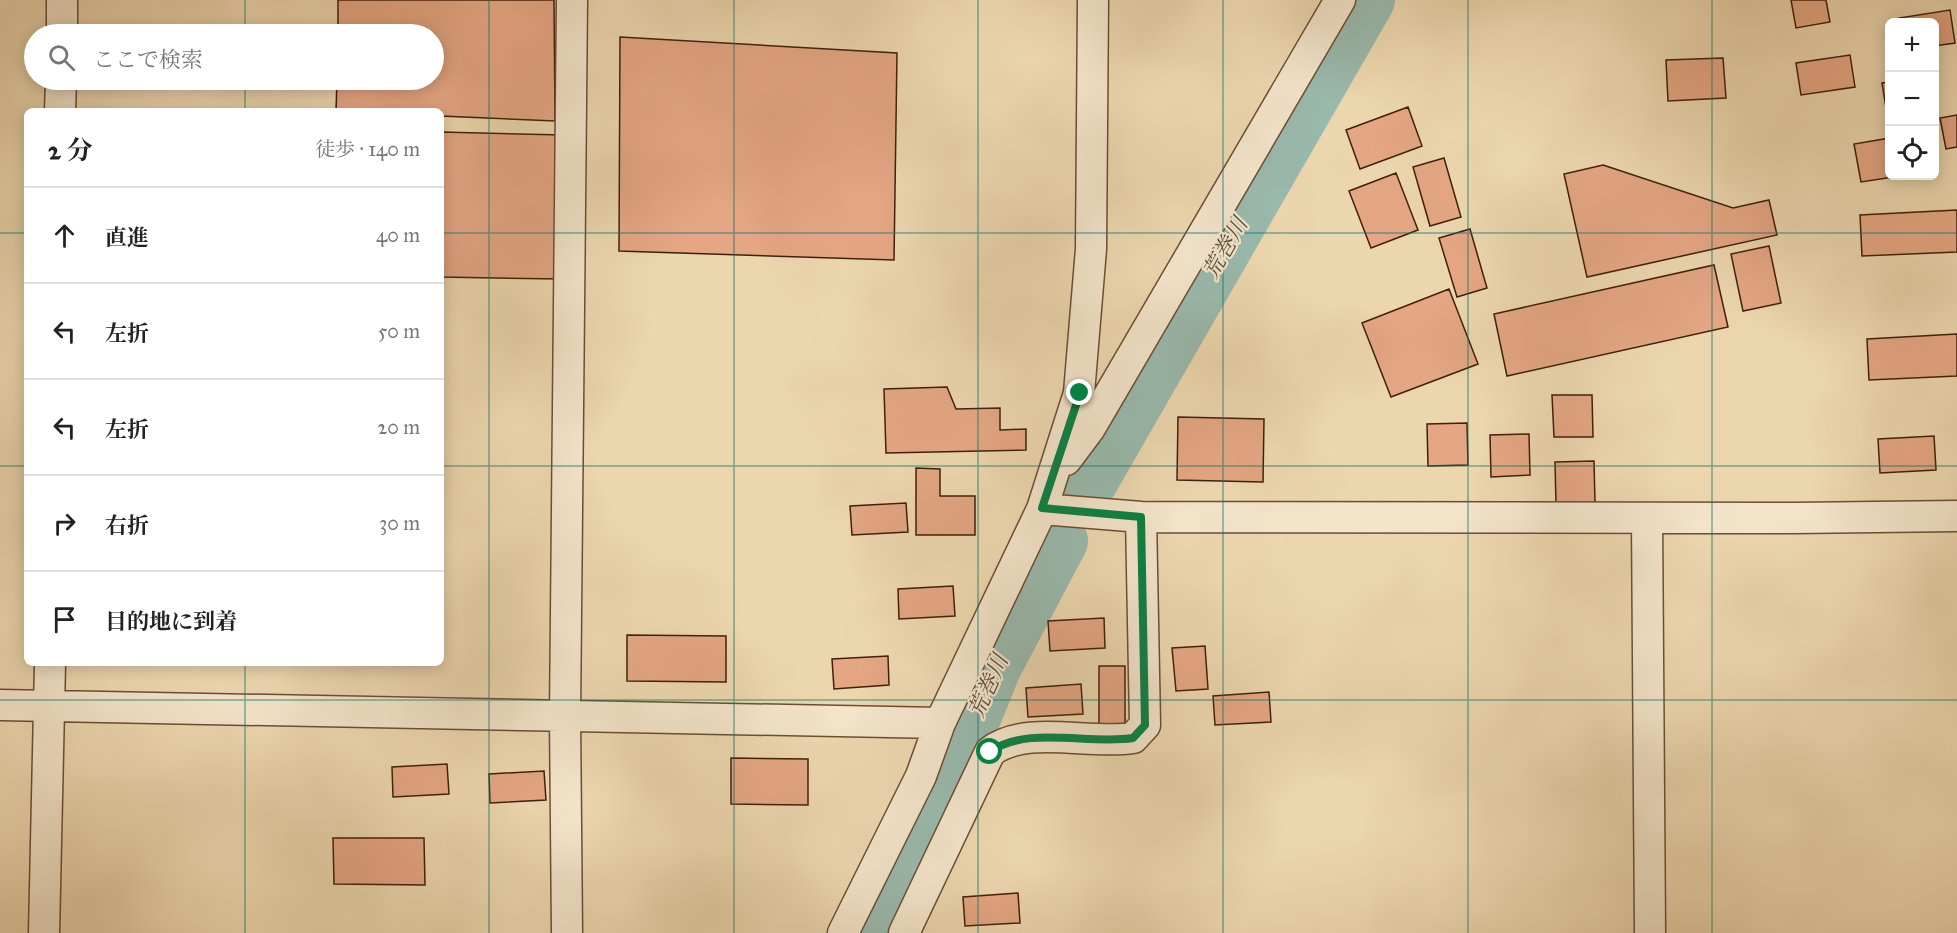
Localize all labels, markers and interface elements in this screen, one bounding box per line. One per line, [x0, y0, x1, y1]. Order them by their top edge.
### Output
map controls [1885, 18, 1939, 180]
button: + [1885, 18, 1939, 72]
search box [24, 24, 444, 90]
icon: search [45, 41, 78, 74]
text: ここで検索 [93, 46, 203, 73]
button: − [1885, 72, 1939, 126]
button: locate [1885, 126, 1939, 180]
text: 2 分 [48, 134, 92, 166]
text: 徒歩 · 140 m [315, 137, 420, 161]
water label: 荒巻川 [1197, 211, 1254, 283]
icon: ahead [48, 219, 81, 252]
text: 40 m [376, 223, 420, 247]
text: 直進 [105, 224, 149, 251]
icon: left [48, 315, 81, 348]
text: 50 m [378, 319, 420, 343]
text: 左折 [105, 320, 149, 347]
route end [1066, 379, 1092, 405]
icon: left [48, 411, 81, 444]
text: 20 m [377, 415, 420, 439]
text: 左折 [105, 416, 149, 443]
icon: right [48, 507, 81, 540]
text: 30 m [379, 511, 420, 535]
text: 右折 [105, 512, 149, 539]
icon: arrive [48, 603, 81, 636]
text: 目的地に到着 [105, 608, 237, 635]
water label: 荒巻川 [962, 649, 1015, 722]
route start [976, 738, 1002, 764]

